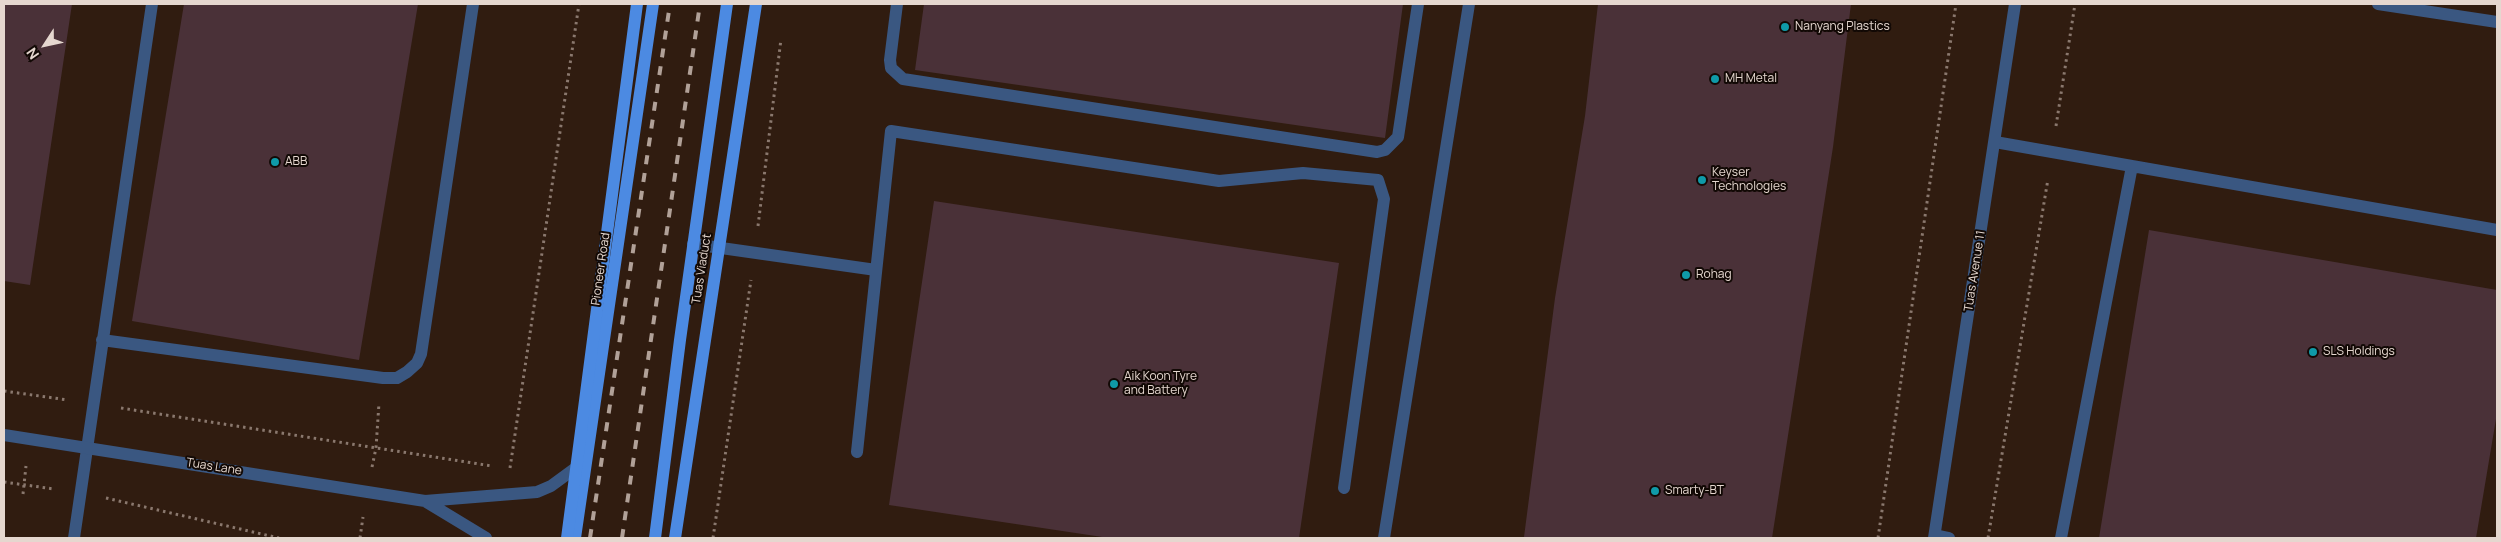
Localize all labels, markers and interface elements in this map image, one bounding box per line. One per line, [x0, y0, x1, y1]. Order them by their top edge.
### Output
north arrow [20, 20, 70, 70]
place label: Nanyang Plastics [1795, 20, 1890, 34]
marker: Nanyang Plastics [1779, 21, 1791, 33]
text: N [22, 44, 43, 63]
place label: MH Metal [1725, 72, 1777, 86]
marker: MH Metal [1709, 73, 1721, 85]
place label: ABB [285, 155, 307, 169]
marker: ABB [269, 156, 281, 168]
place label: Keyser Technologies [1712, 166, 1786, 194]
marker: Keyser Technologies [1696, 174, 1708, 186]
street label: Tuas Avenue 11 [1961, 229, 1989, 313]
street label: Pioneer Road [589, 232, 613, 306]
street label: Tuas Viaduct [689, 233, 715, 305]
place label: Rohag [1696, 268, 1732, 282]
marker: Rohag [1680, 269, 1692, 281]
place label: SLS Holdings [2323, 345, 2395, 359]
marker: SLS Holdings [2307, 346, 2319, 358]
place label: Aik Koon Tyre and Battery [1124, 370, 1197, 398]
marker: Aik Koon Tyre and Battery [1108, 378, 1120, 390]
street label: Tuas Lane [185, 456, 243, 478]
place label: Smarty-BT [1665, 484, 1724, 498]
marker: Smarty-BT [1649, 485, 1661, 497]

